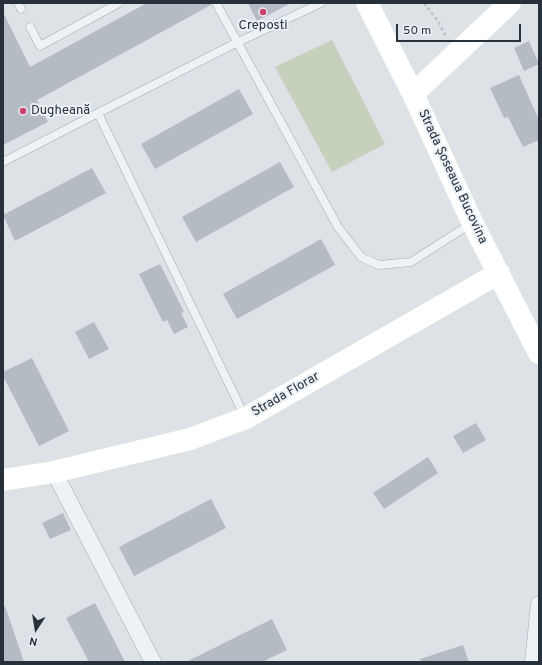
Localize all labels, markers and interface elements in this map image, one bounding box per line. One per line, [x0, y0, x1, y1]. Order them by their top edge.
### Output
marker: Creposti [258, 7, 268, 17]
scale bar [398, 16, 523, 42]
place label: Creposti [239, 18, 287, 34]
text: 50 m [403, 23, 431, 39]
place label: Dugheană [31, 103, 90, 119]
marker: Dugheană [18, 106, 28, 116]
street label: Strada Șoseaua Bucovina [414, 107, 490, 247]
street label: Strada Florar [249, 369, 323, 421]
north arrow [16, 609, 56, 649]
text: N [28, 633, 39, 648]

